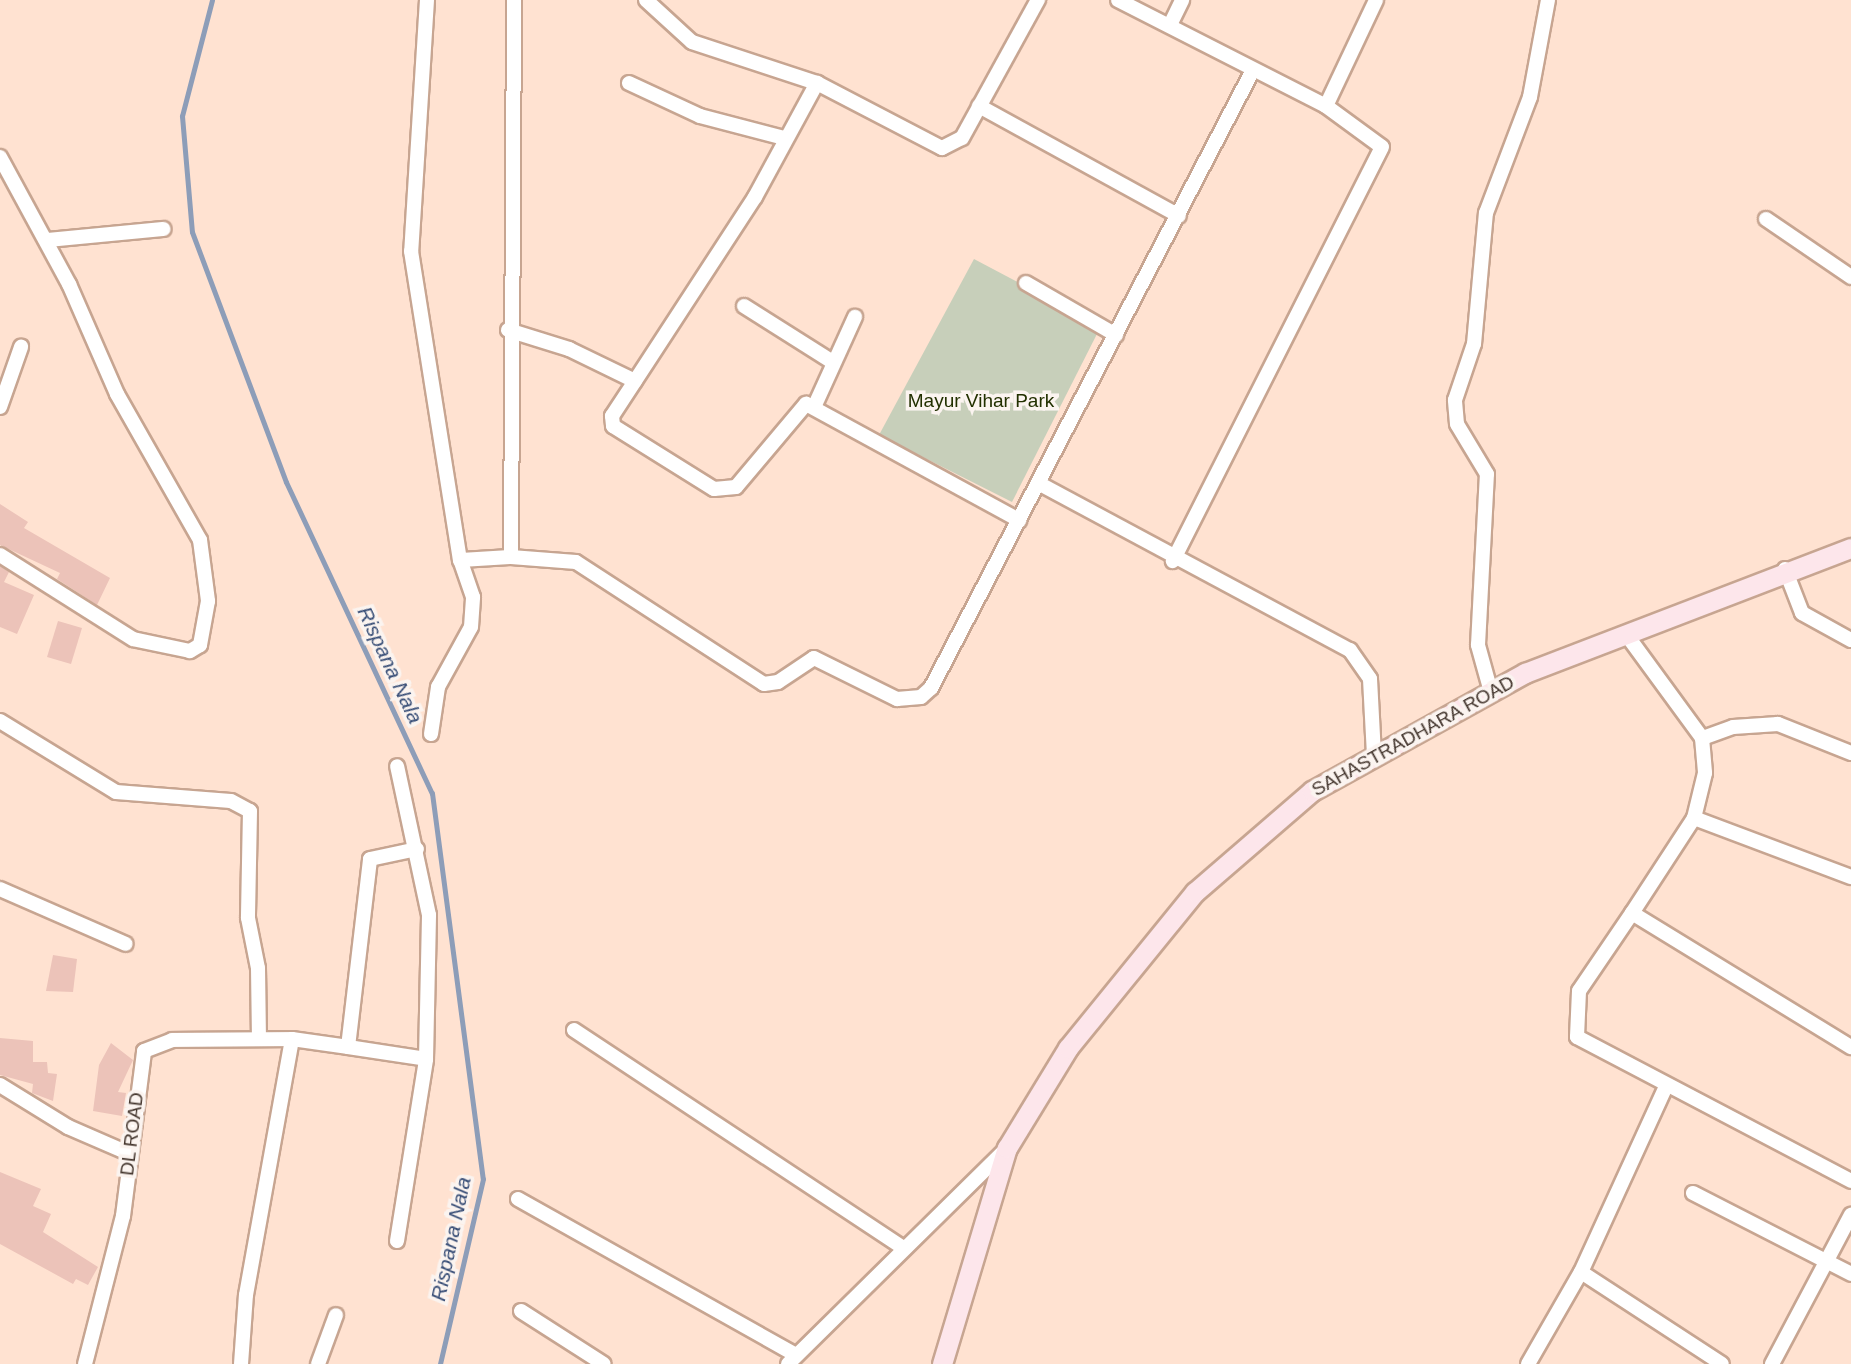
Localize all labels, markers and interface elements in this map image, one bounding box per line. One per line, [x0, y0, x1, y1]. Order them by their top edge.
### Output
park label: Mayur Vihar Park [908, 390, 1054, 412]
water label: Rispana Nala [352, 603, 428, 727]
street label: SAHASTRADHARA ROAD [1307, 670, 1519, 802]
street label: DL ROAD [116, 1091, 148, 1177]
water label: Rispana Nala [426, 1175, 476, 1303]

